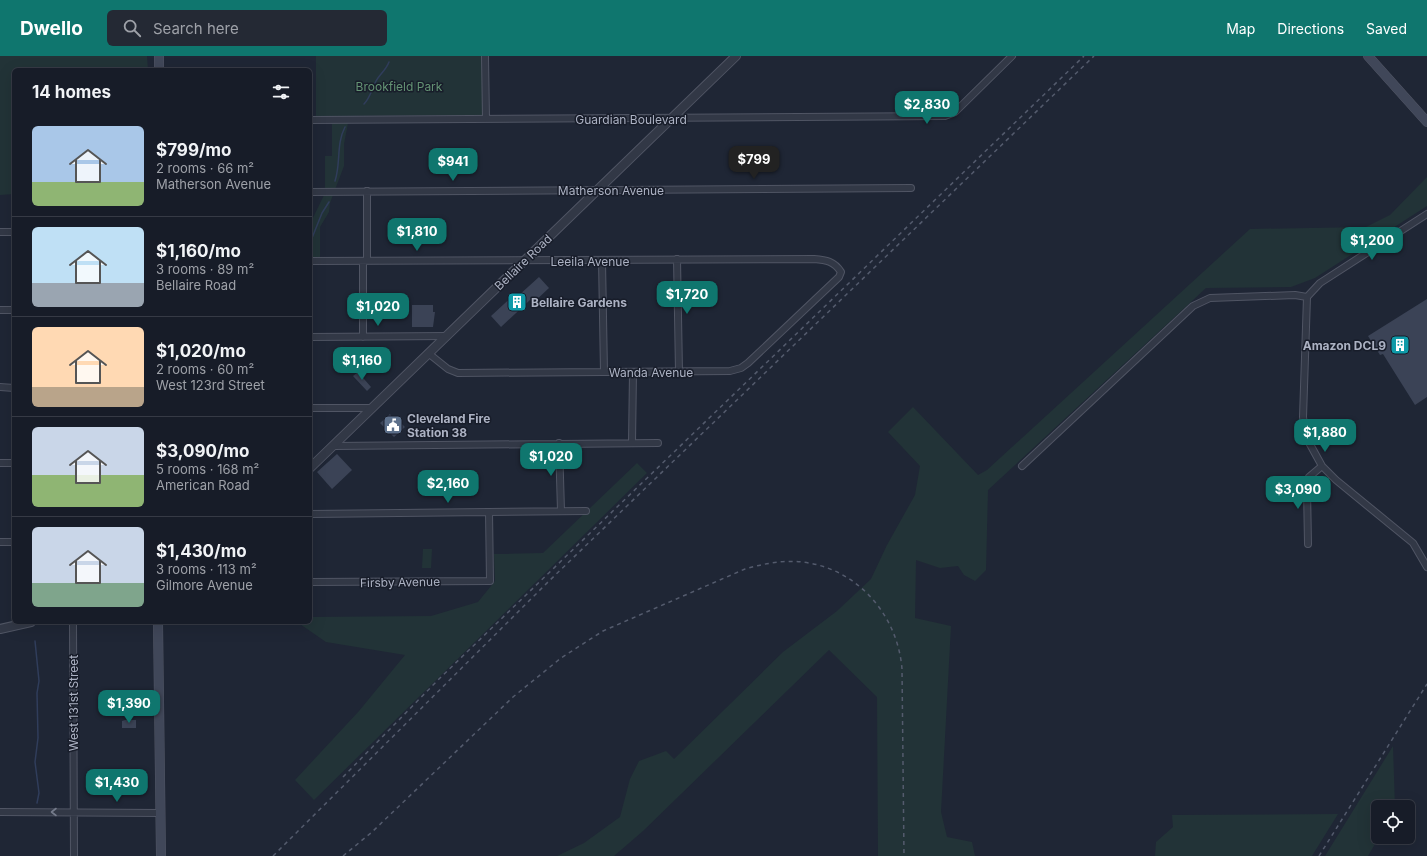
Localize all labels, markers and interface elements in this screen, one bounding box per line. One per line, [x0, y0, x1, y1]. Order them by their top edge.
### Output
search box [107, 10, 387, 46]
text: Dwello [20, 17, 83, 40]
icon: search [121, 17, 143, 39]
text: Search here [153, 19, 239, 38]
text: Map [1226, 20, 1255, 37]
text: Directions [1277, 20, 1344, 37]
text: Saved [1366, 20, 1407, 37]
park label: Brookfield Park [356, 79, 443, 94]
icon: filters [270, 81, 292, 103]
text: 14 homes [32, 82, 111, 102]
pin: $2,830 [894, 91, 960, 125]
text: $2,830 [904, 96, 950, 112]
street label: Guardian Boulevard [575, 112, 687, 127]
text: $799/mo [156, 140, 231, 160]
icon: home [64, 142, 112, 190]
pin: $799 [730, 146, 778, 180]
pin: $941 [429, 148, 477, 182]
text: $799 [738, 151, 770, 167]
text: $941 [438, 153, 468, 169]
text: 2 rooms · 66 m² [156, 160, 254, 176]
text: Matherson Avenue [156, 176, 271, 192]
street label: Matherson Avenue [558, 183, 664, 198]
pin: $1,810 [384, 218, 450, 252]
text: $1,810 [397, 223, 437, 239]
pin: $1,200 [1339, 227, 1405, 261]
street label: Bellaire Road [491, 231, 555, 293]
text: $1,200 [1350, 232, 1394, 248]
text: $1,160/mo [156, 241, 241, 261]
icon: home [64, 243, 112, 291]
street label: Leeila Avenue [551, 254, 629, 269]
text: 3 rooms · 89 m² [156, 261, 254, 277]
text: Bellaire Road [156, 277, 236, 293]
pin: $1,720 [654, 281, 720, 315]
text: $1,720 [666, 286, 708, 302]
building icon: Bellaire Gardens [506, 291, 528, 313]
pin: $1,020 [345, 293, 411, 327]
place label: Bellaire Gardens [531, 295, 627, 310]
text: $1,020 [356, 298, 400, 314]
building icon: Amazon DCL9 [1389, 334, 1411, 356]
place label: Amazon DCL9 [1303, 338, 1386, 353]
text: $1,020/mo [156, 341, 246, 361]
icon: home [64, 343, 112, 391]
pin: $1,160 [329, 347, 395, 381]
text: $1,160 [342, 352, 382, 368]
text: 2 rooms · 60 m² [156, 361, 254, 377]
street label: Wanda Avenue [609, 365, 693, 380]
text: West 123rd Street [156, 377, 265, 393]
place label: Cleveland Fire Station 38 [407, 411, 490, 440]
public building icon: Cleveland Fire Station 38 [382, 414, 404, 436]
pin: $1,880 [1292, 419, 1358, 453]
text: $1,880 [1303, 424, 1347, 440]
text: $3,090/mo [156, 441, 249, 461]
icon: home [64, 443, 112, 491]
pin: $1,020 [518, 443, 584, 477]
text: $1,020 [529, 448, 573, 464]
text: 5 rooms · 168 m² [156, 461, 259, 477]
pin: $2,160 [415, 470, 481, 504]
text: $2,160 [427, 475, 469, 491]
pin: $3,090 [1265, 476, 1331, 510]
text: American Road [156, 477, 250, 493]
text: $3,090 [1275, 481, 1321, 497]
text: $1,430/mo [156, 541, 247, 561]
icon: home [64, 543, 112, 591]
text: 3 rooms · 113 m² [156, 561, 257, 577]
street label: Firsby Avenue [360, 574, 440, 590]
text: Gilmore Avenue [156, 577, 253, 593]
street label: West 131st Street [66, 655, 81, 751]
pin: $1,390 [96, 690, 162, 724]
text: $1,390 [107, 695, 151, 711]
pin: $1,430 [84, 769, 150, 803]
text: $1,430 [95, 774, 139, 790]
map controls [1371, 800, 1415, 844]
button: locate [1371, 800, 1415, 844]
one-way arrow [51, 808, 57, 816]

